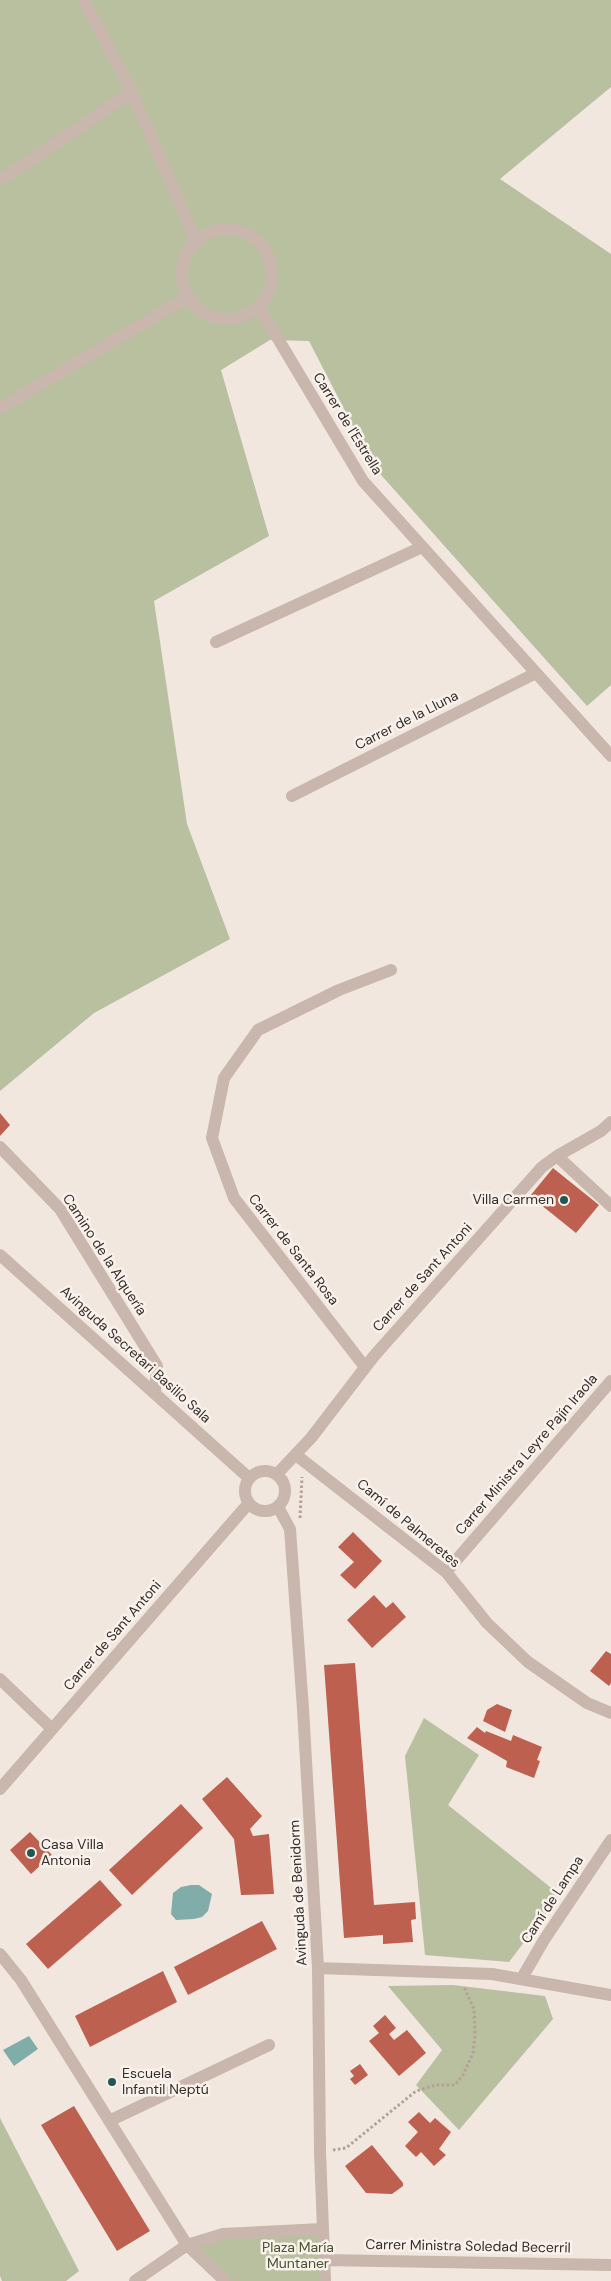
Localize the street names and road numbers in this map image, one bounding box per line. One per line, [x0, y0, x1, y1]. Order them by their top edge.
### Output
street label: Carrer de l'Estrella [309, 370, 385, 478]
street label: Carrer de la Lluna [353, 688, 461, 754]
street label: Camino de la Alquería [58, 1191, 150, 1319]
street label: Carrer de Santa Rosa [244, 1191, 342, 1309]
street label: Carrer de Sant Antoni [370, 1220, 476, 1336]
street label: Avinguda Secretari Basilio Sala [56, 1283, 214, 1427]
street label: Carrer Ministra Leyre Pajín Iraola [452, 1371, 602, 1539]
street label: Camí de Palmeretes [353, 1476, 463, 1572]
street label: Carrer de Sant Antoni [61, 1578, 165, 1694]
street label: Avinguda de Benidorm [287, 1820, 311, 1966]
street label: Camí de Lampa [518, 1853, 588, 1947]
street label: Carrer Ministra Soledad Becerril [365, 2237, 571, 2257]

